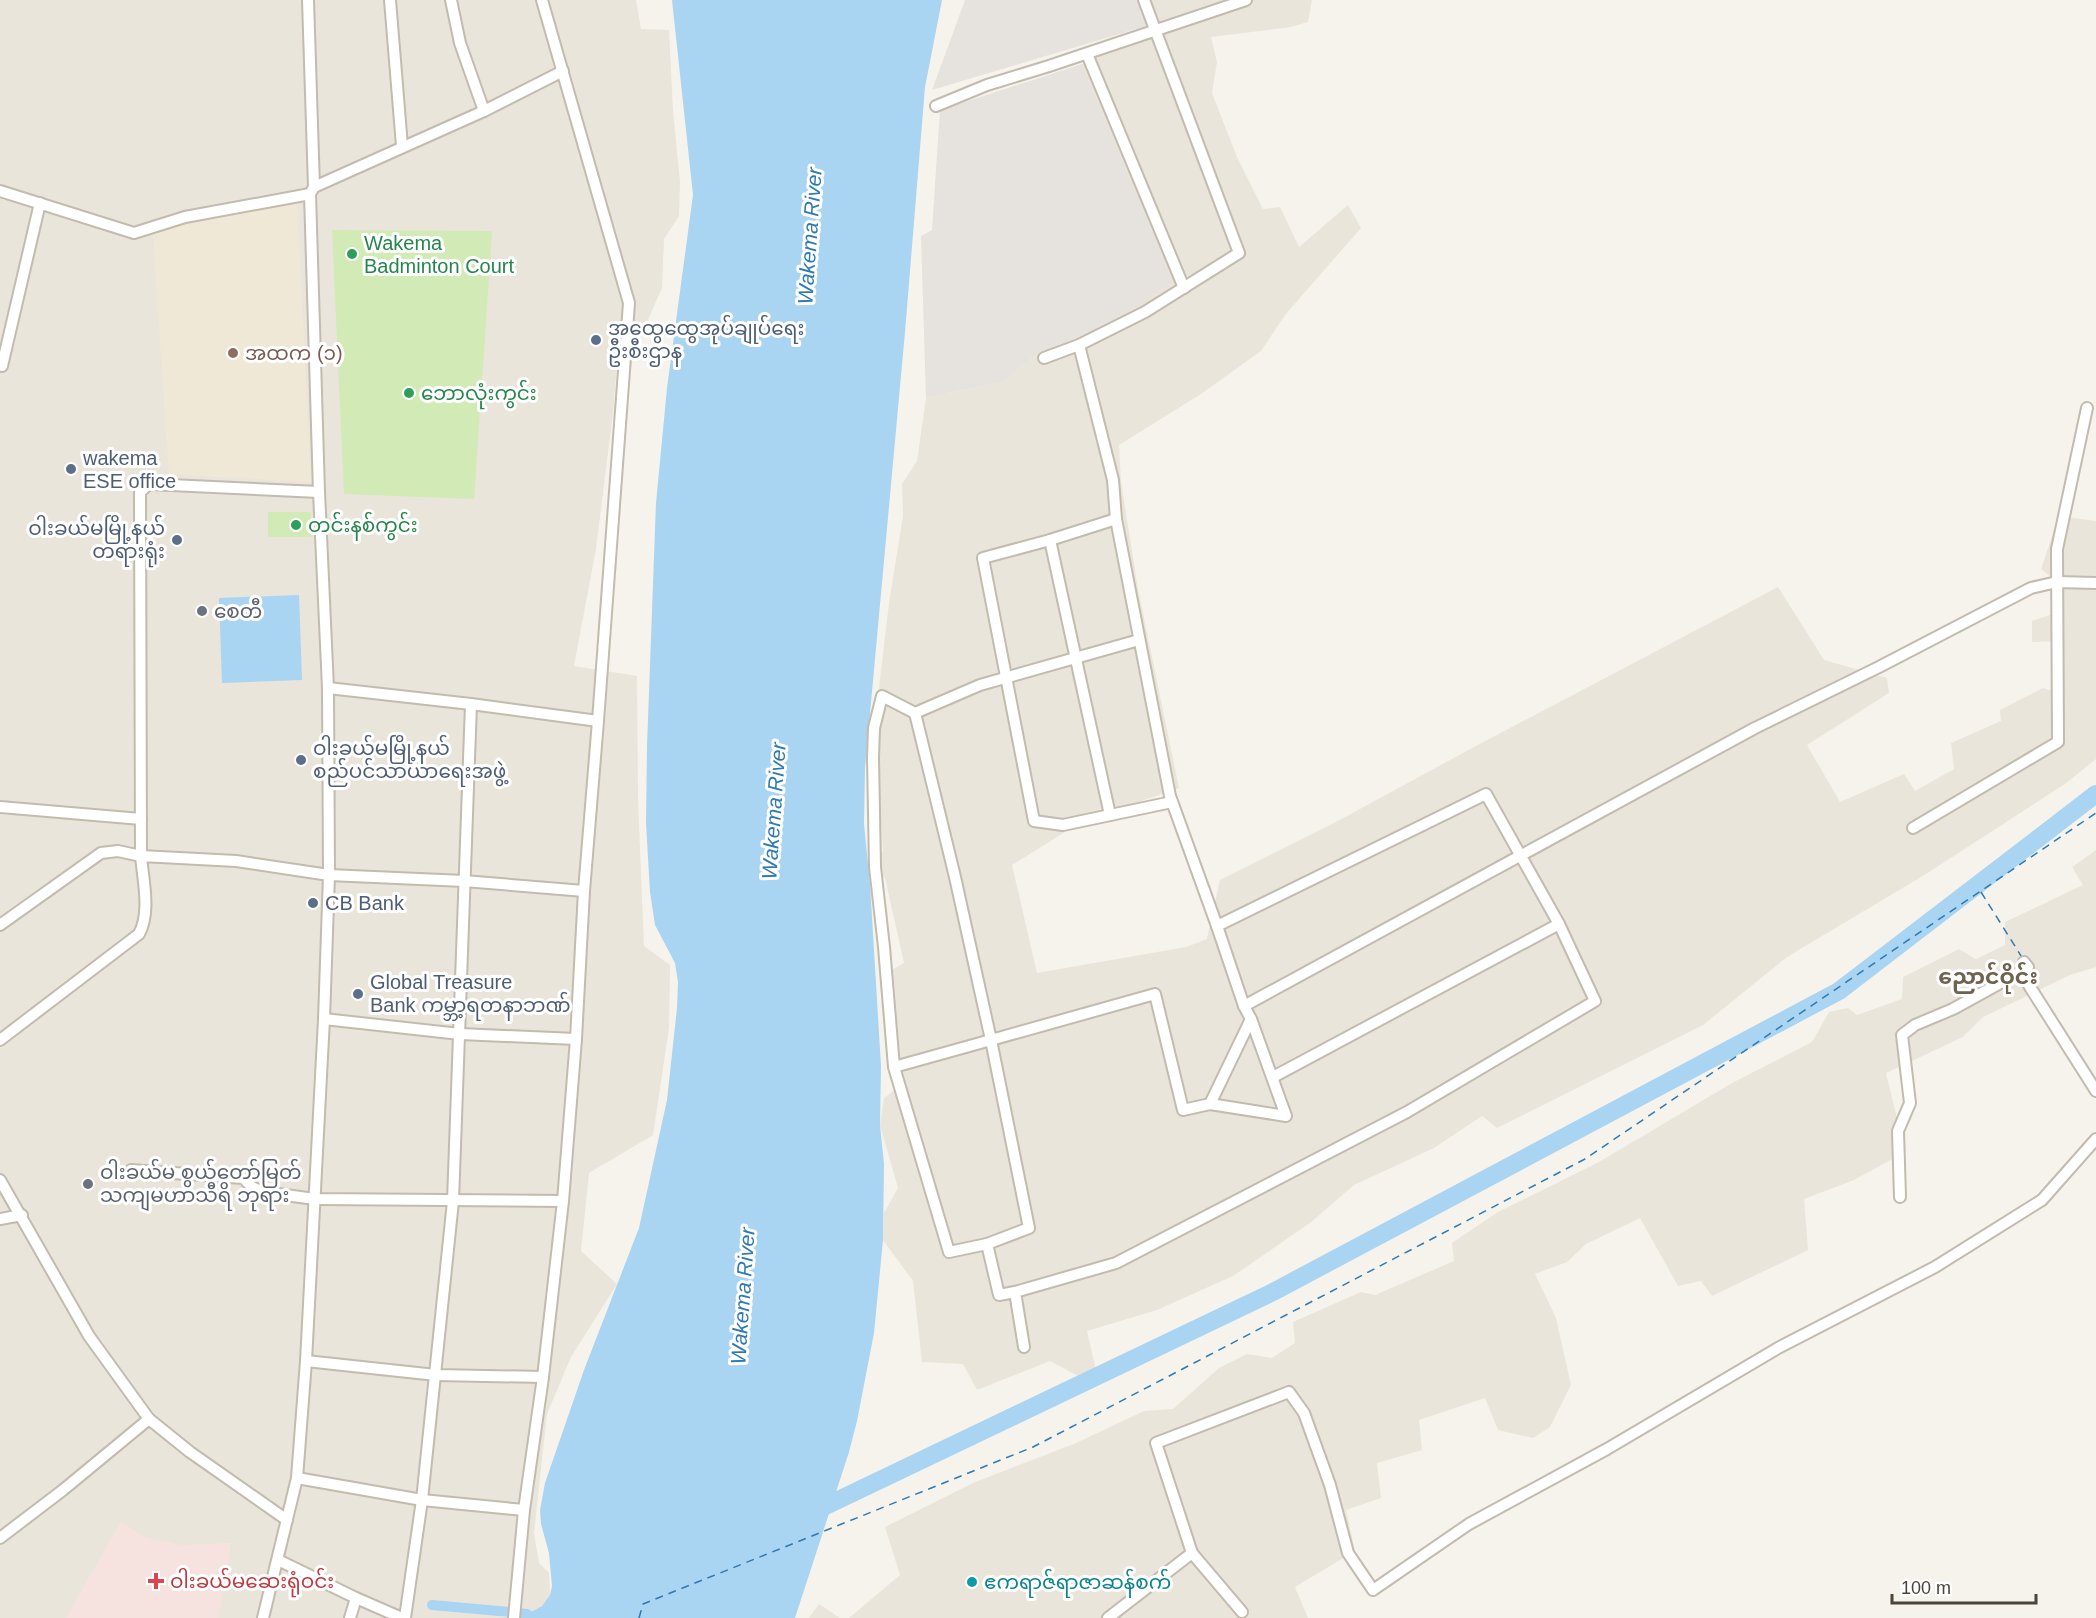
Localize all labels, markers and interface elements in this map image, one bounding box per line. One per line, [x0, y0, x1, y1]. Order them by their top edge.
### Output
water label: Wakema River [793, 166, 826, 305]
place label: Wakema Badminton Court [364, 232, 515, 277]
marker: Wakema Badminton Court [345, 247, 359, 261]
place label: အထွေထွေအုပ်ချုပ်ရေး ဦးစီးဌာန [608, 314, 804, 367]
marker: အထွေထွေအုပ်ချုပ်ရေး ဦးစီးဌာန [589, 333, 603, 347]
place label: အထက (၁) [245, 342, 343, 364]
marker: အထက (၁) [226, 346, 240, 360]
place label: ဘောလုံးကွင်း [421, 379, 537, 410]
marker: ဘောလုံးကွင်း [402, 386, 416, 400]
place label: wakema ESE office [82, 447, 176, 492]
marker: wakema ESE office [64, 462, 78, 476]
place label: တင်းနစ်ကွင်း [308, 511, 418, 541]
place label: ဝါးခယ်မမြို့နယ် တရားရုံး [28, 514, 165, 568]
marker: တင်းနစ်ကွင်း [289, 518, 303, 532]
marker: ဝါးခယ်မမြို့နယ် တရားရုံး [170, 533, 184, 547]
place label: စေတီ [214, 597, 262, 622]
marker: စေတီ [195, 604, 209, 618]
place label: ဝါးခယ်မမြို့နယ် စည်ပင်သာယာရေးအဖွဲ့ [313, 734, 509, 787]
water label: Wakema River [757, 741, 790, 880]
marker: ဝါးခယ်မမြို့နယ် စည်ပင်သာယာရေးအဖွဲ့ [294, 753, 308, 767]
place label: CB Bank [325, 892, 405, 914]
marker: CB Bank [306, 896, 320, 910]
district label: ညောင်ဝိုင်း [1938, 961, 2038, 994]
place label: Global Treasure Bank ကမ္ဘာ့ရတနာဘဏ် [370, 971, 571, 1021]
marker: Global Treasure Bank ကမ္ဘာ့ရတနာဘဏ် [351, 987, 365, 1001]
place label: ဝါးခယ်မ စွယ်တော်မြတ် သကျမဟာသီရိ ဘုရား [100, 1158, 301, 1212]
marker: ဝါးခယ်မ စွယ်တော်မြတ် သကျမဟာသီရိ ဘုရား [81, 1177, 95, 1191]
water label: Wakema River [726, 1226, 759, 1365]
place label: ဝါးခယ်မဆေးရုံဝင်း [170, 1567, 334, 1598]
scale bar [1892, 1567, 2036, 1605]
place label: ဧကရာဇ်ရာဇာဆန်စက် [984, 1568, 1171, 1598]
marker: ဝါးခယ်မဆေးရုံဝင်း [147, 1572, 165, 1590]
marker: ဧကရာဇ်ရာဇာဆန်စက် [965, 1575, 979, 1589]
text: 100 m [1901, 1578, 1951, 1598]

